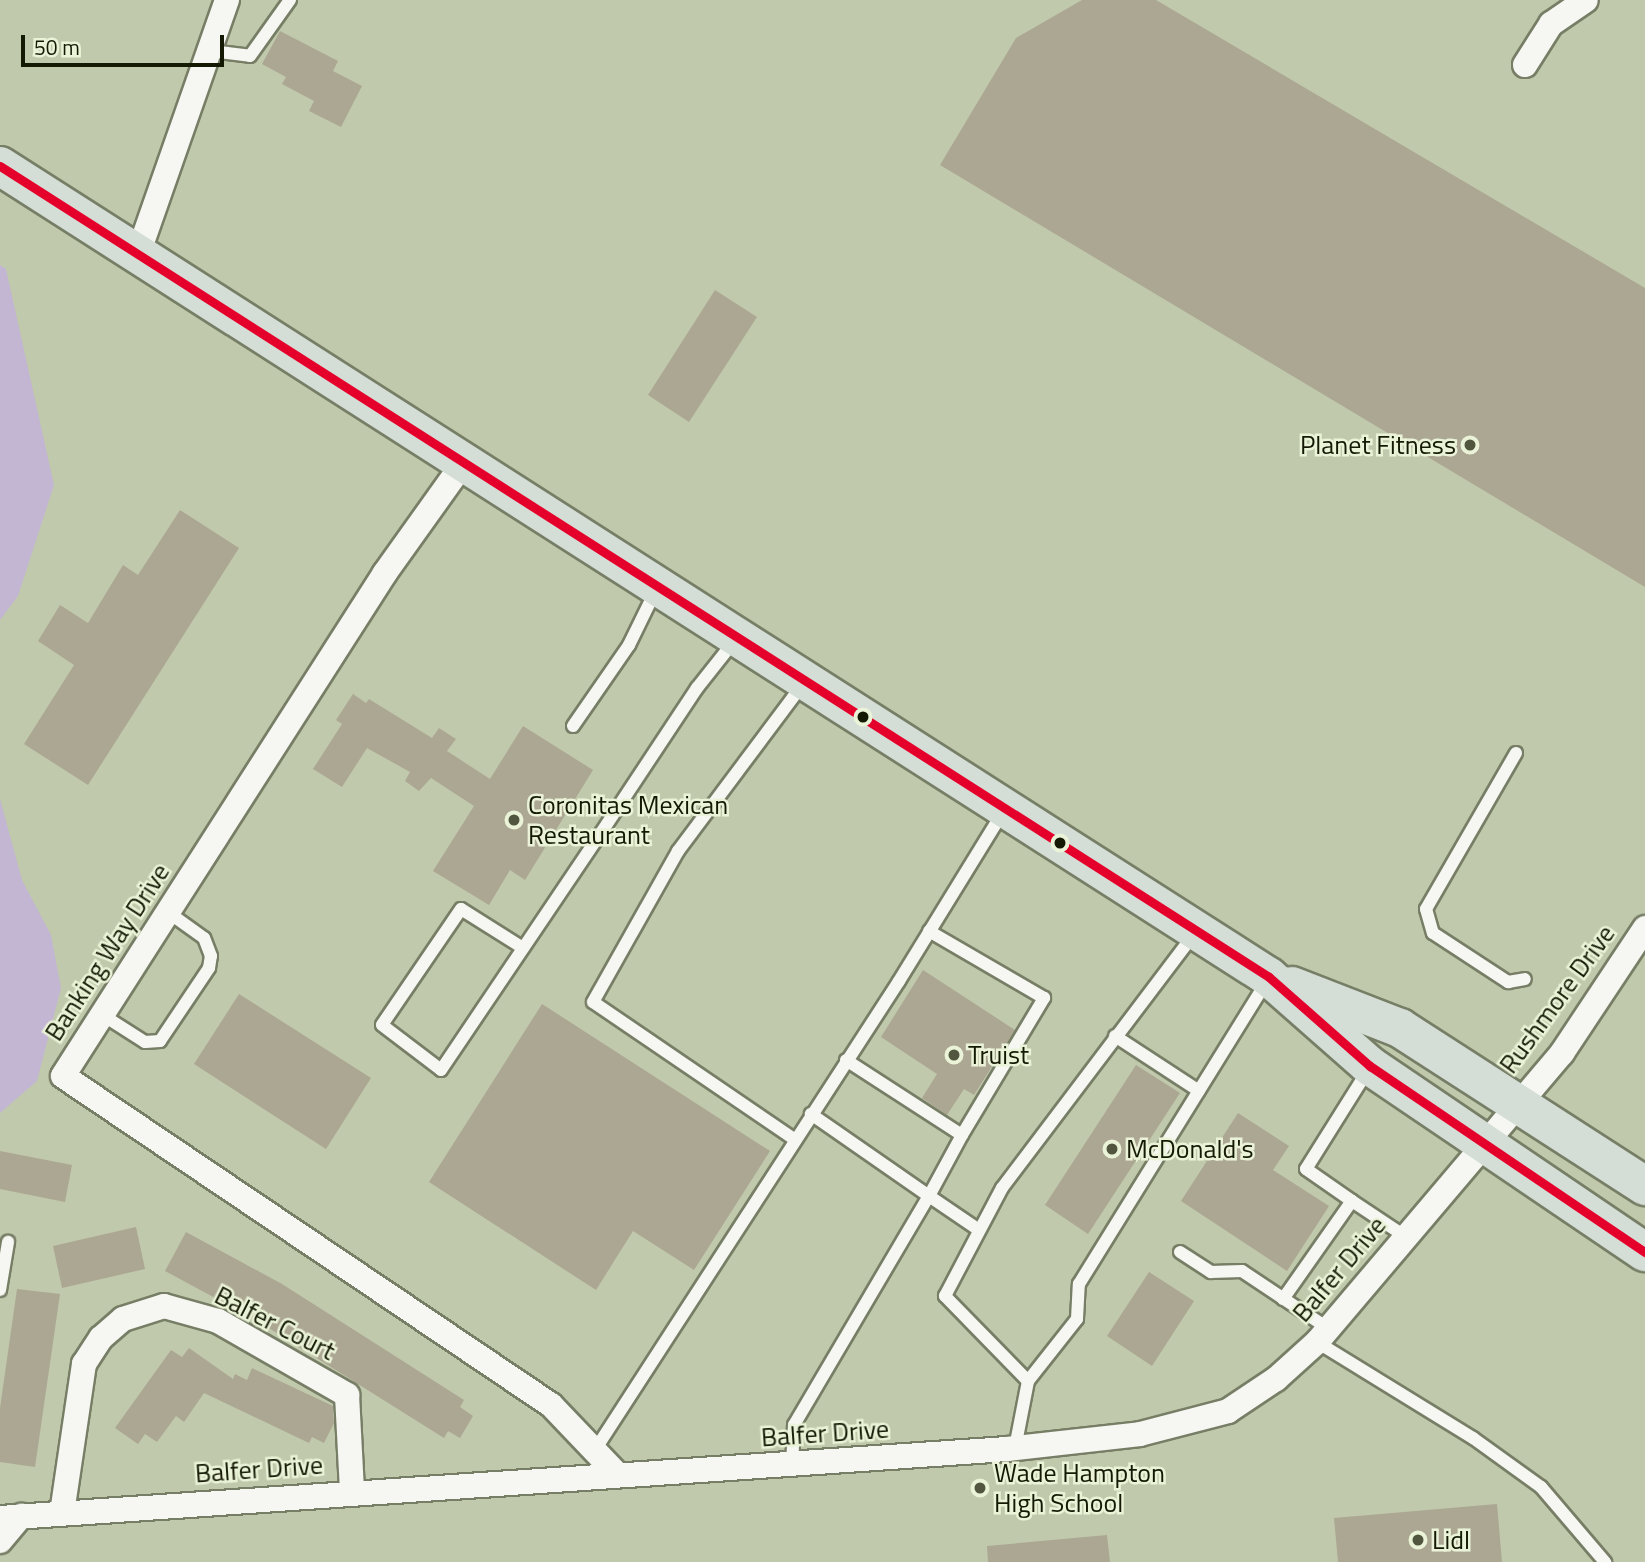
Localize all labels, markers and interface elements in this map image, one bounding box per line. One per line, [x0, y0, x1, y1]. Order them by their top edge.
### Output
scale bar [24, 21, 228, 65]
text: 50 m [34, 31, 80, 63]
place label: Planet Fitness [1300, 429, 1456, 461]
marker: Planet Fitness [1462, 437, 1478, 453]
unlabelled marker [856, 710, 870, 724]
place label: Coronitas Mexican Restaurant [528, 789, 728, 850]
marker: Coronitas Mexican Restaurant [506, 812, 522, 828]
unlabelled marker [1053, 836, 1067, 850]
street label: Banking Way Drive [38, 858, 176, 1046]
street label: Rushmore Drive [1493, 919, 1621, 1079]
place label: Truist [968, 1039, 1029, 1071]
marker: Truist [946, 1047, 962, 1063]
place label: McDonald's [1126, 1133, 1254, 1165]
marker: McDonald's [1104, 1141, 1120, 1157]
street label: Balfer Drive [1286, 1210, 1392, 1328]
street label: Balfer Court [210, 1279, 340, 1367]
street label: Balfer Drive [760, 1413, 890, 1453]
street label: Balfer Drive [194, 1449, 324, 1489]
place label: Wade Hampton High School [994, 1457, 1165, 1518]
marker: Wade Hampton High School [972, 1480, 988, 1496]
place label: Lidl [1432, 1524, 1470, 1556]
marker: Lidl [1410, 1532, 1426, 1548]

